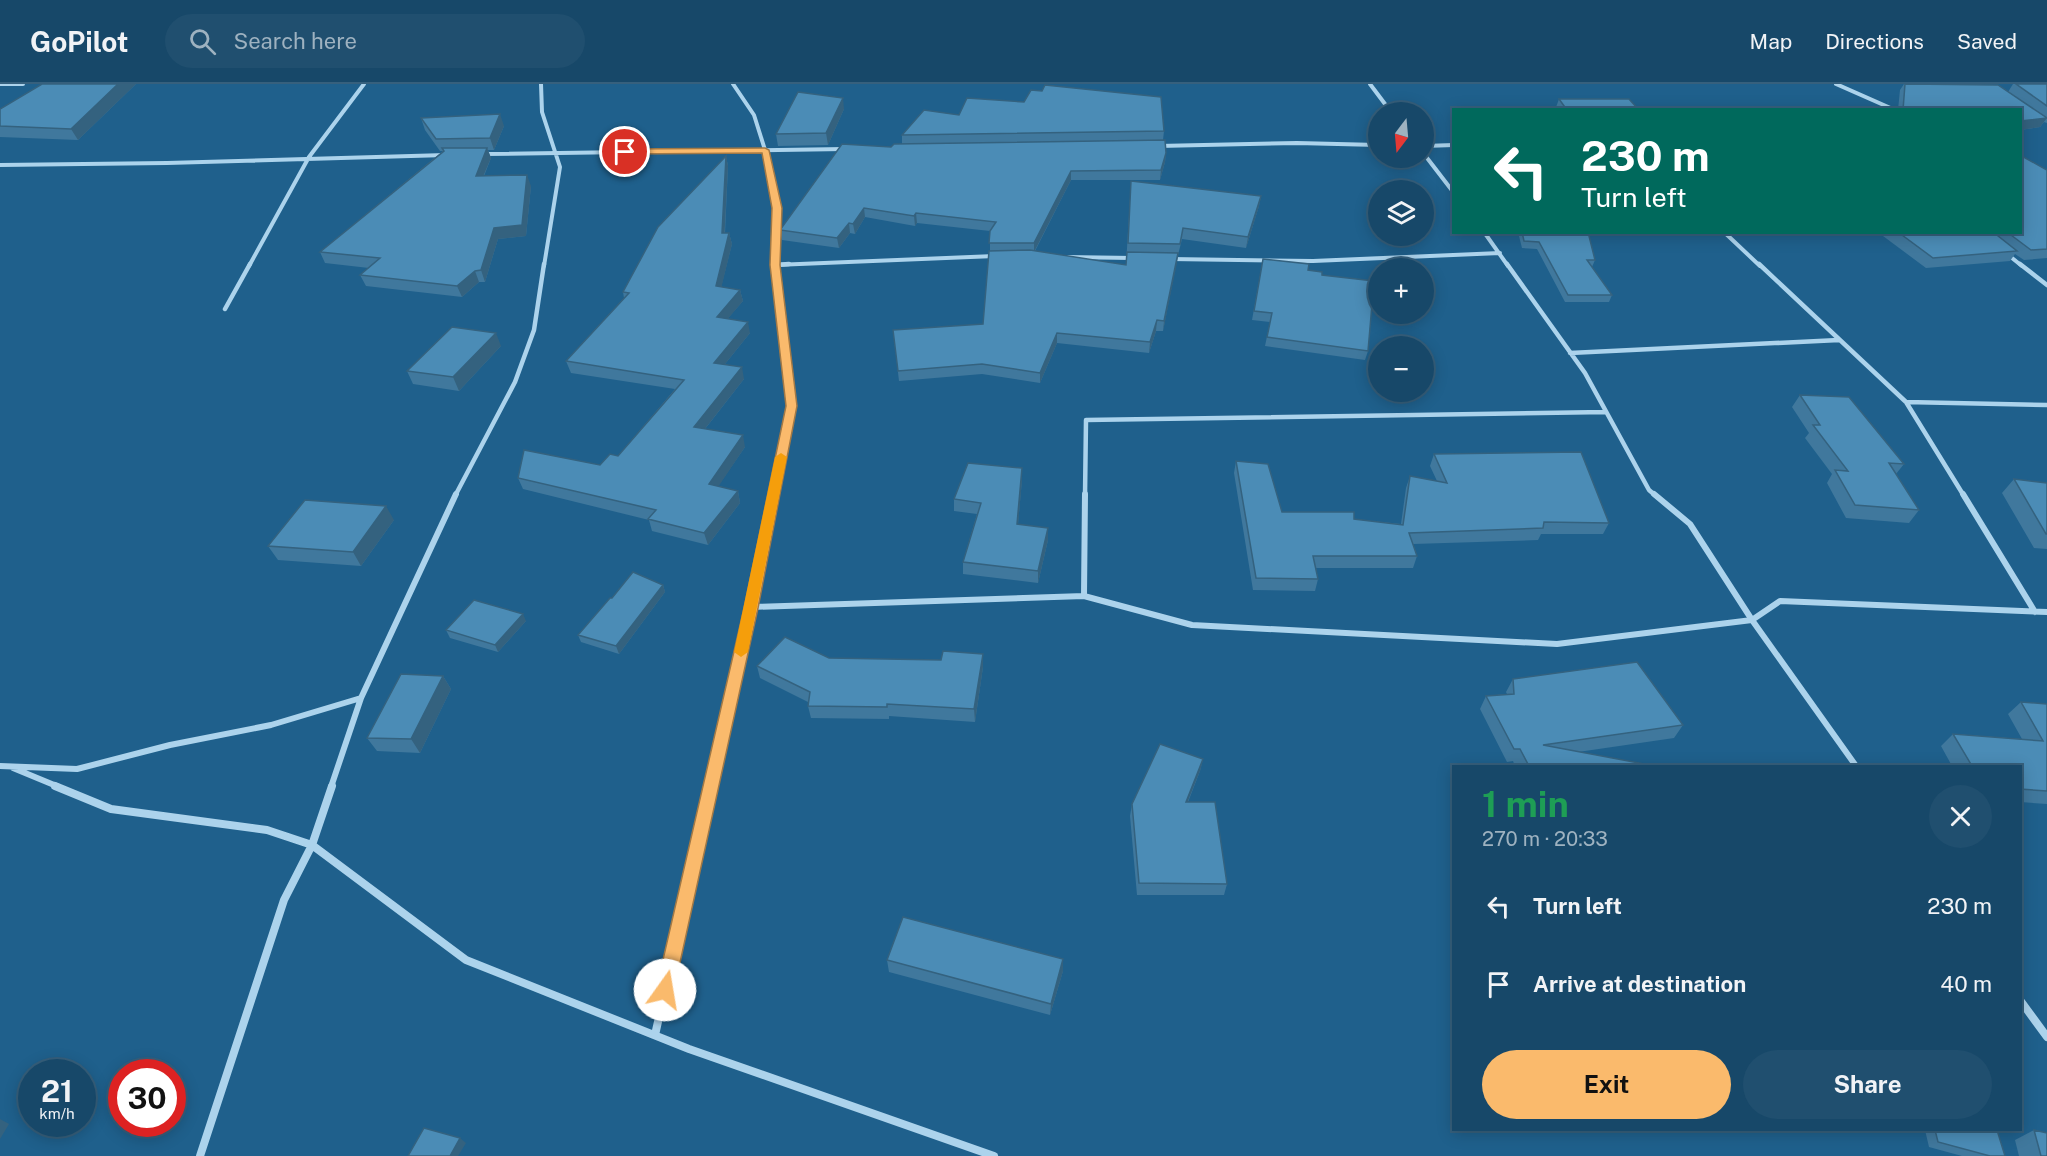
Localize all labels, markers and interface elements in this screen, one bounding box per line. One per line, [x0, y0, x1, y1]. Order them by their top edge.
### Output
search box [165, 14, 585, 68]
text: GoPilot [30, 25, 129, 58]
icon: search [186, 25, 219, 58]
text: Search here [234, 28, 357, 54]
text: Map [1750, 29, 1792, 54]
text: Directions [1825, 29, 1924, 54]
text: Saved [1957, 29, 2017, 54]
north arrow [1368, 102, 1434, 168]
map controls [1368, 102, 1434, 402]
pin [599, 126, 650, 177]
text: 230 m [1581, 131, 1710, 180]
icon: left [1482, 132, 1560, 210]
icon: arrive [608, 135, 641, 168]
button: layers [1368, 180, 1434, 246]
text: Turn left [1581, 181, 1687, 213]
button: + [1368, 258, 1434, 324]
button: − [1368, 336, 1434, 402]
text: 1 min [1482, 783, 1569, 825]
button: close [1929, 785, 1992, 848]
text: 270 m · 20:33 [1482, 827, 1608, 851]
icon: left [1482, 890, 1515, 923]
text: Turn left [1533, 893, 1622, 919]
text: 230 m [1927, 893, 1992, 919]
position arrow [633, 958, 697, 1022]
icon: arrive [1482, 968, 1515, 1001]
text: Arrive at destination [1533, 971, 1746, 997]
text: 40 m [1940, 971, 1992, 997]
button: Exit [1482, 1050, 1731, 1119]
button: Share [1743, 1050, 1992, 1119]
speed limit sign: 30 [108, 1059, 186, 1137]
text: 21 [41, 1073, 73, 1109]
text: km/h [39, 1105, 75, 1122]

